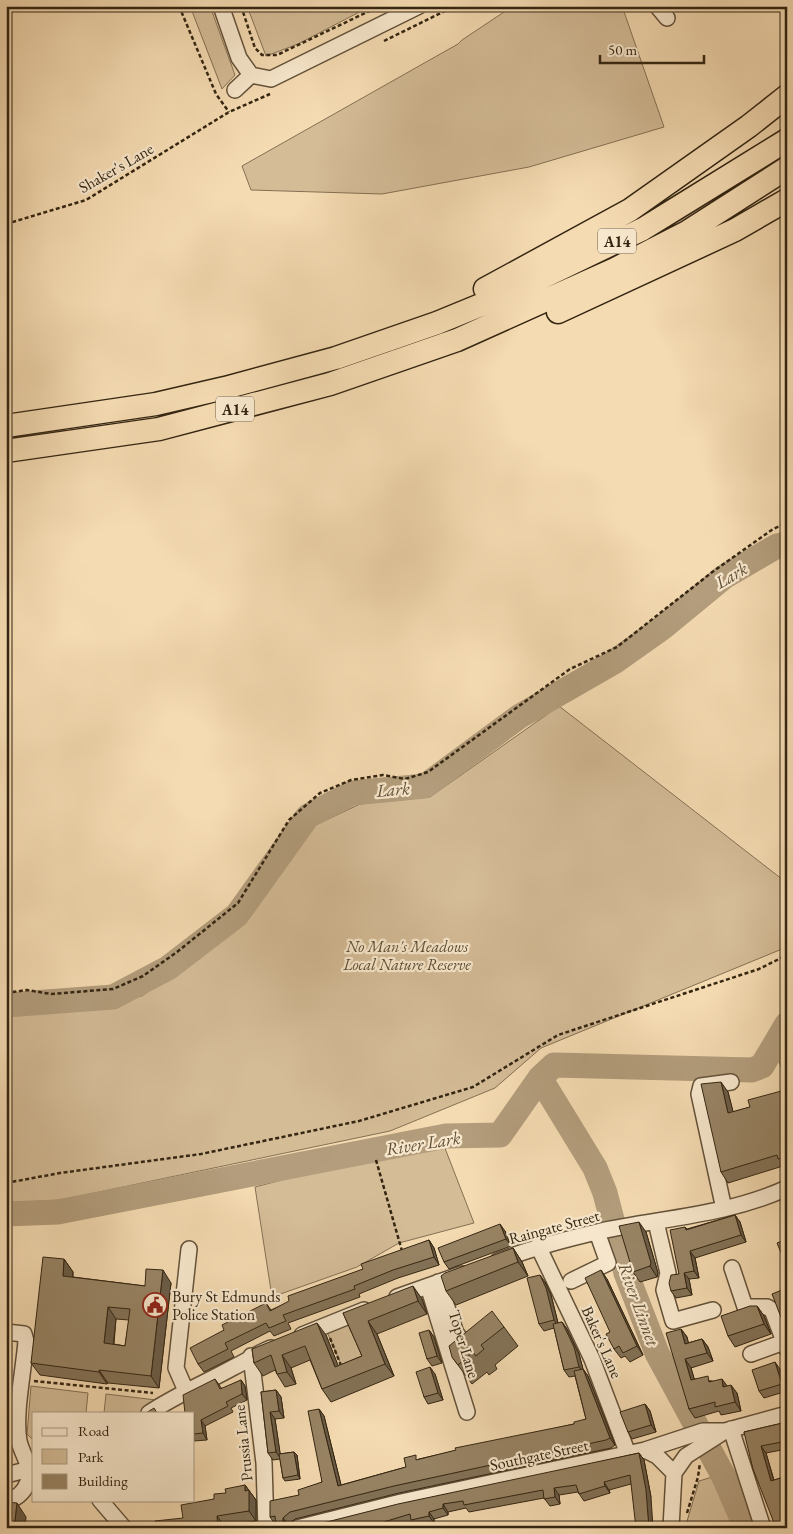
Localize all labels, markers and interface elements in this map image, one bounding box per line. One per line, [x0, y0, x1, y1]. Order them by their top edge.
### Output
scale bar [600, 32, 704, 64]
text: 50 m [608, 40, 637, 59]
street label: Shaker's Lane [75, 138, 157, 198]
road number: A14 [598, 228, 636, 254]
road number: A14 [216, 396, 254, 422]
water label: Lark [710, 556, 751, 594]
water label: Lark [374, 776, 411, 802]
park label: No Man's Meadows Local Nature Reserve [342, 936, 471, 975]
water label: River Lark [384, 1126, 462, 1160]
street label: Raingate Street [506, 1205, 602, 1249]
water label: River Linnet [613, 1259, 665, 1350]
place label: Bury St Edmunds Police Station [172, 1286, 280, 1325]
public building icon: Bury St Edmunds Police Station [142, 1292, 168, 1318]
street label: Baker's Lane [577, 1303, 627, 1381]
street label: Toper Lane [444, 1307, 484, 1381]
street label: Prussia Lane [229, 1404, 257, 1482]
legend [32, 1412, 195, 1502]
text: Road [78, 1421, 110, 1440]
street label: Southgate Street [488, 1434, 590, 1476]
text: Park [78, 1447, 105, 1466]
text: Building [78, 1471, 128, 1490]

